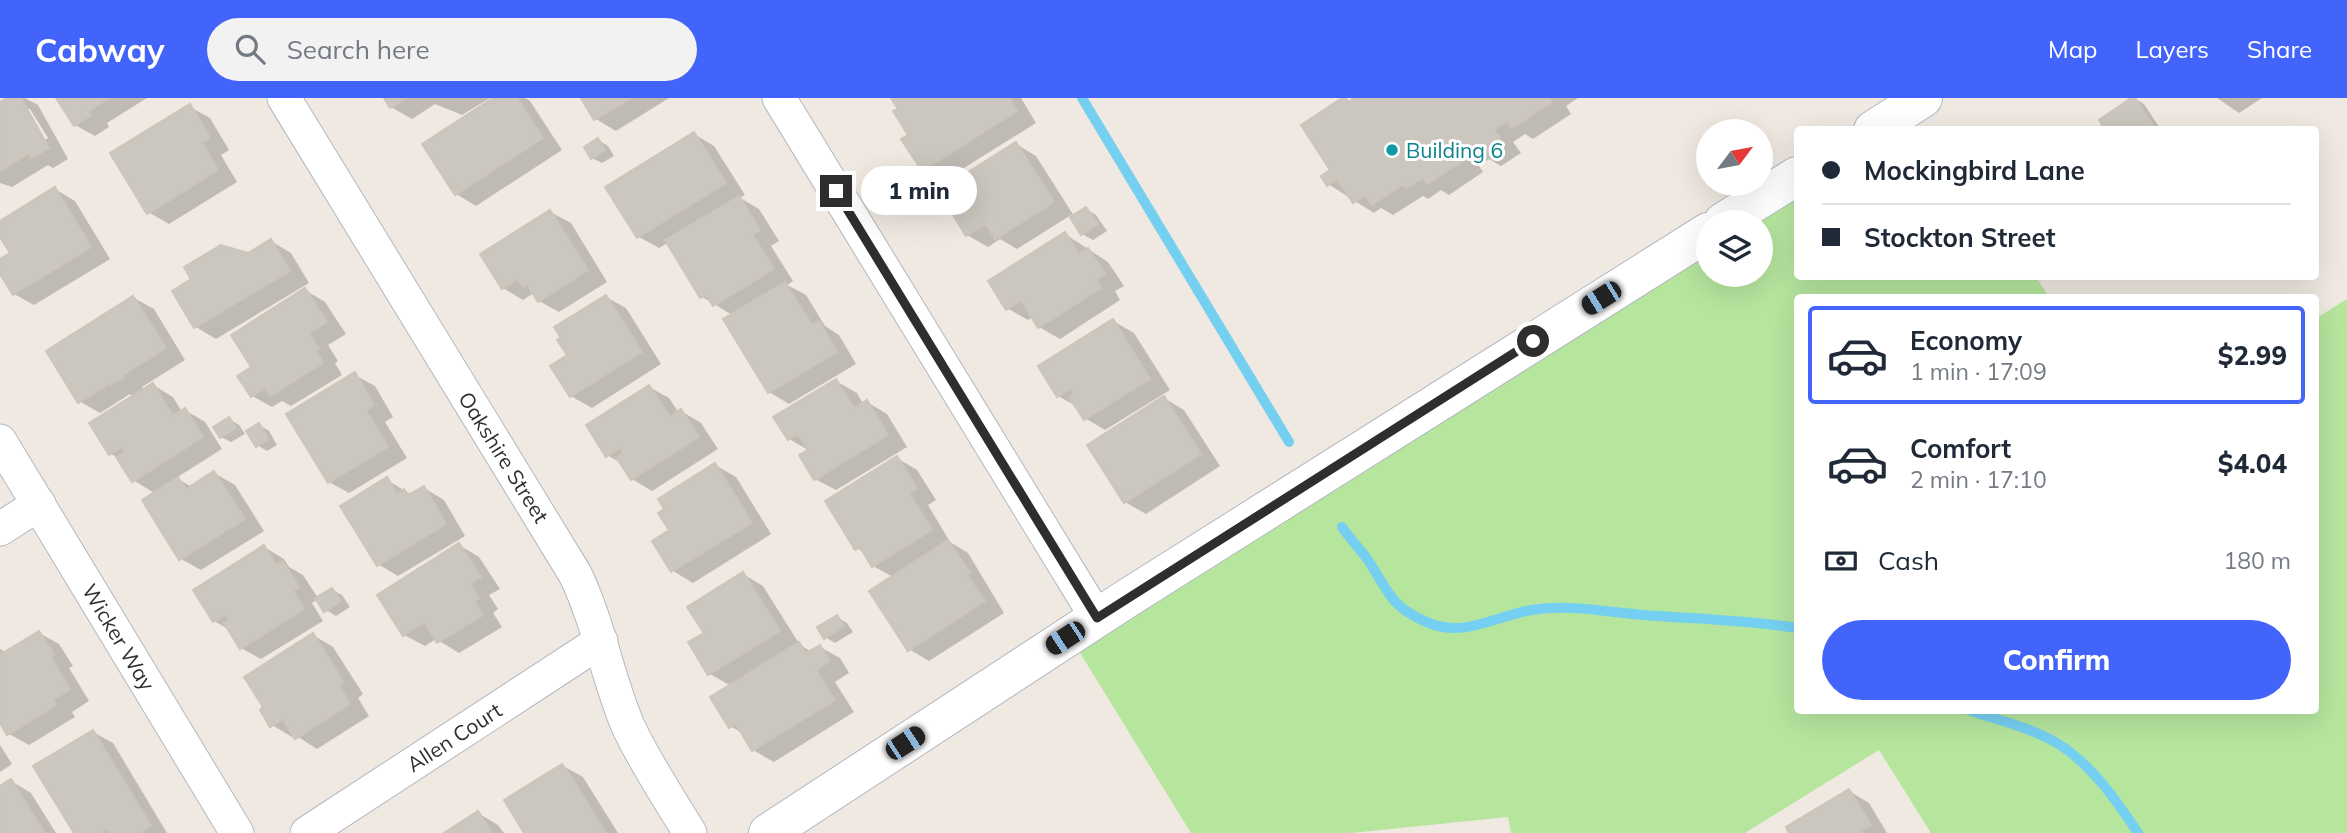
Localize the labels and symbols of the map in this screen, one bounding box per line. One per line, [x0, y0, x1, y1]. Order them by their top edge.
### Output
north arrow [1696, 119, 1773, 196]
place label: Building 6 [1406, 137, 1503, 163]
marker: Building 6 [1384, 142, 1400, 158]
callout: 1 min [860, 166, 976, 216]
route end [820, 175, 852, 207]
car [1578, 278, 1625, 318]
route start [1517, 325, 1549, 357]
street label: Oakshire Street [453, 387, 555, 527]
street label: Wicker Way [77, 579, 161, 695]
car [1042, 618, 1089, 658]
street label: Allen Court [402, 697, 506, 777]
car [882, 723, 929, 763]

